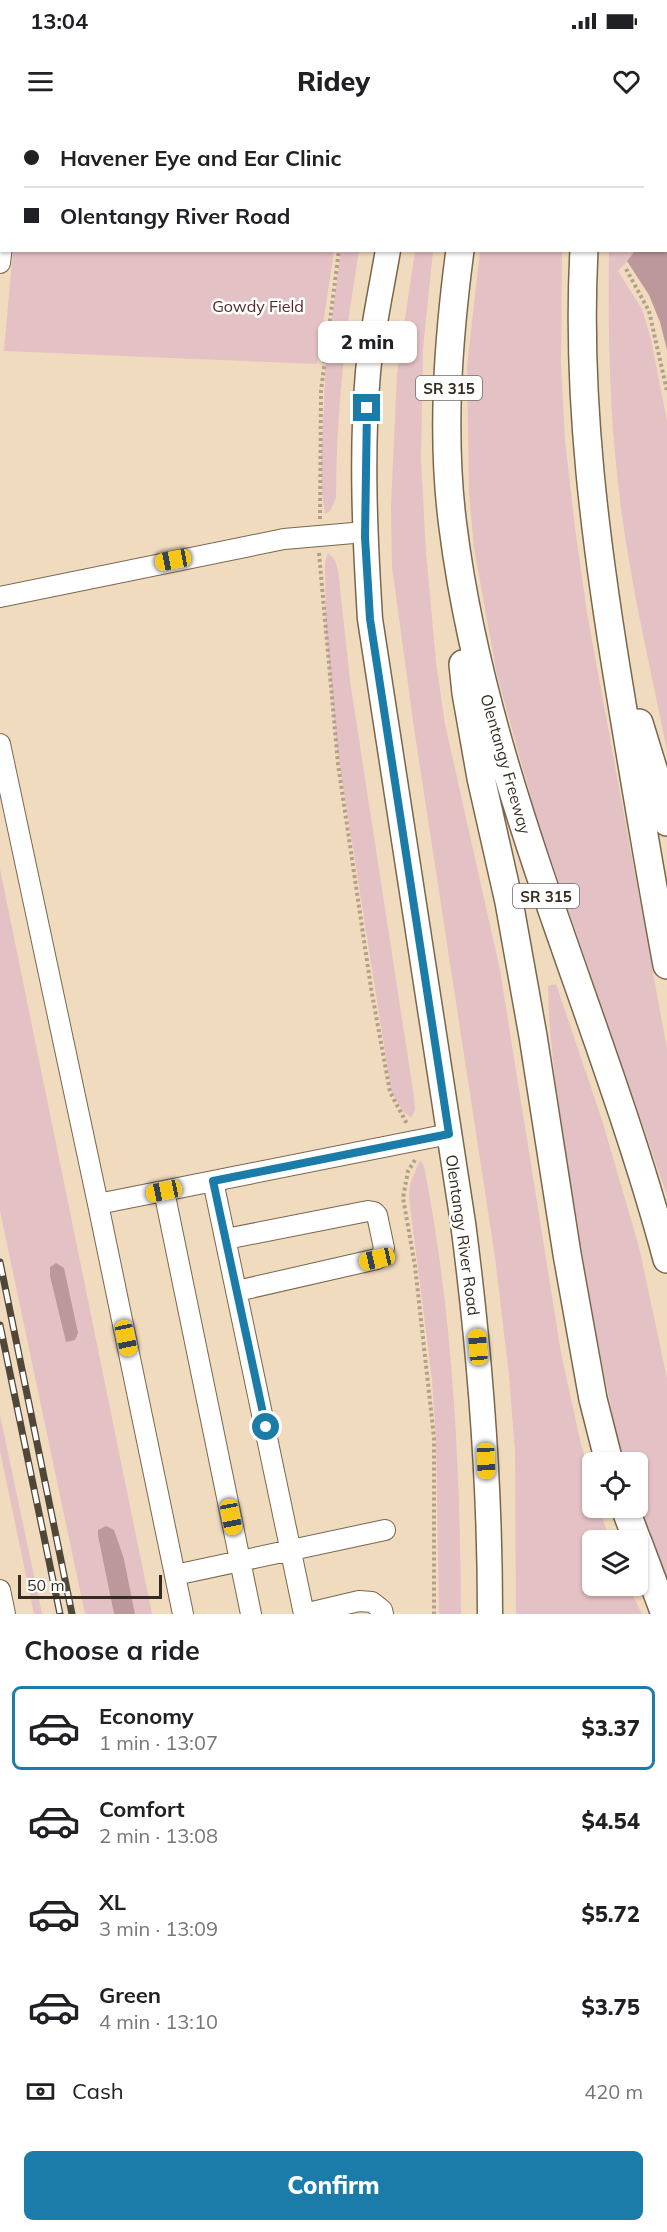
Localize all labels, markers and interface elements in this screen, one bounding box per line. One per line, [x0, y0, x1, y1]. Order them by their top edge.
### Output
text: 13:04 [30, 7, 88, 35]
text: Ridey [297, 64, 370, 98]
icon: menu [24, 65, 57, 98]
icon: heart [610, 65, 643, 98]
text: Havener Eye and Ear Clinic [60, 144, 342, 172]
text: Olentangy River Road [60, 202, 290, 230]
park label: Gowdy Field [212, 296, 304, 316]
callout: 2 min [318, 321, 416, 363]
text: 2 min [341, 329, 394, 354]
road number: SR 315 [416, 376, 482, 400]
route end [353, 394, 380, 421]
car [154, 548, 192, 572]
street label: Olentangy Freeway [476, 692, 536, 837]
road number: SR 315 [513, 884, 579, 908]
street label: Olentangy River Road [442, 1153, 484, 1317]
car [145, 1178, 183, 1204]
car [357, 1246, 397, 1272]
car [113, 1319, 139, 1357]
car [467, 1328, 489, 1366]
route start [252, 1413, 279, 1440]
car [476, 1443, 496, 1479]
map controls [582, 1452, 648, 1596]
button: locate [582, 1452, 648, 1518]
car [219, 1498, 243, 1536]
button: layers [582, 1530, 648, 1596]
scale bar [18, 1572, 162, 1600]
text: 50 m [27, 1575, 64, 1595]
text: Choose a ride [24, 1633, 200, 1667]
icon: car [27, 1701, 81, 1755]
text: Economy [99, 1702, 194, 1730]
text: $3.37 [581, 1714, 640, 1742]
text: 1 min · 13:07 [99, 1730, 218, 1755]
icon: car [27, 1794, 81, 1848]
text: Comfort [99, 1795, 185, 1823]
text: $4.54 [581, 1807, 640, 1835]
text: 2 min · 13:08 [99, 1823, 218, 1848]
icon: car [27, 1887, 81, 1941]
text: XL [99, 1888, 126, 1916]
text: $5.72 [581, 1900, 640, 1928]
text: 3 min · 13:09 [99, 1916, 218, 1941]
icon: car [27, 1980, 81, 2034]
text: Green [99, 1981, 161, 2009]
text: $3.75 [581, 1993, 640, 2021]
text: 4 min · 13:10 [99, 2009, 218, 2034]
icon: cash [24, 2075, 57, 2108]
text: Cash [72, 2077, 124, 2105]
text: 420 m [584, 2079, 643, 2104]
button: Confirm [24, 2151, 643, 2220]

